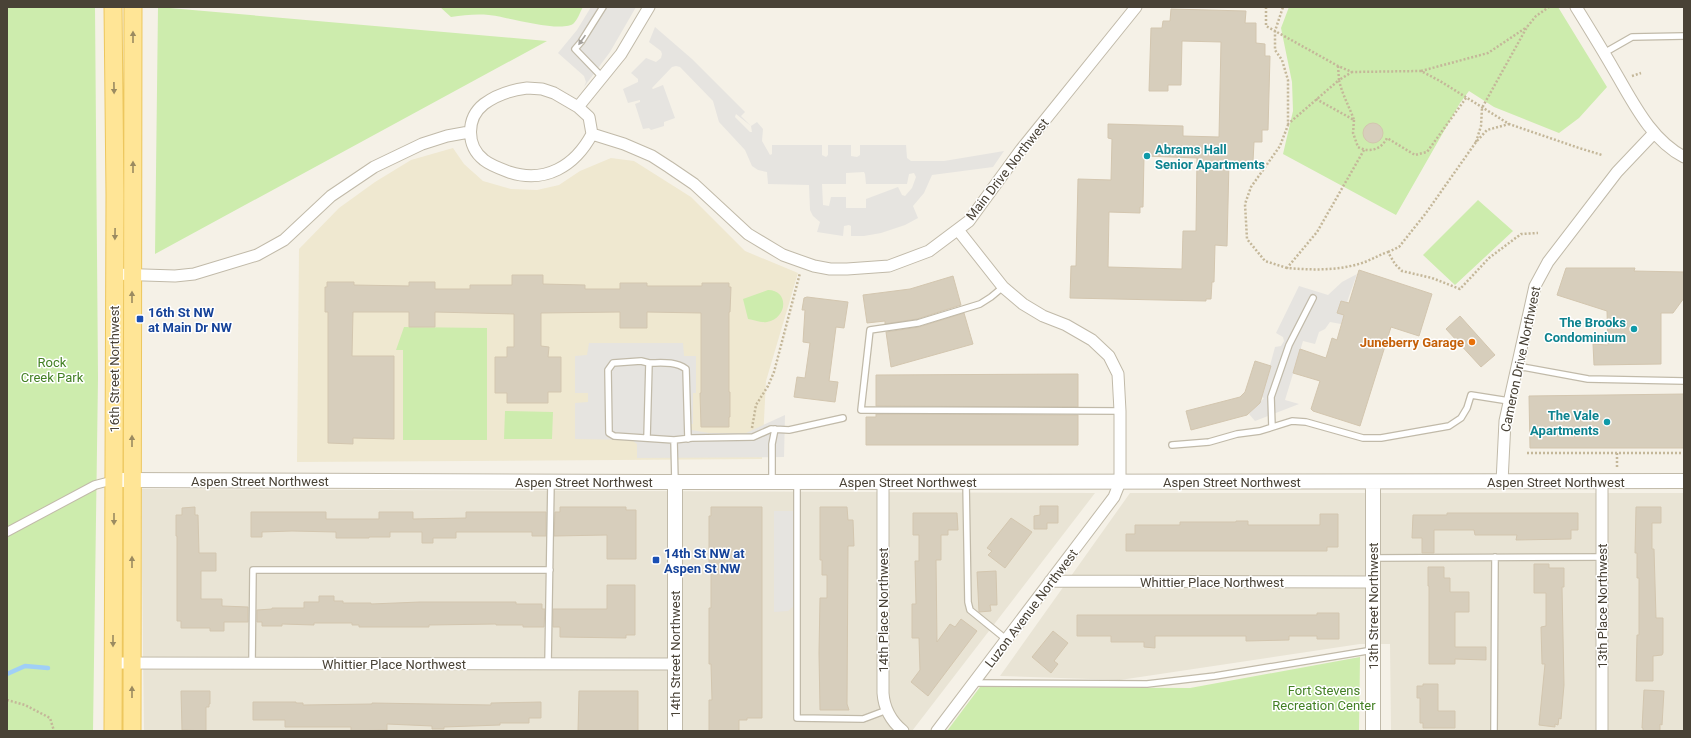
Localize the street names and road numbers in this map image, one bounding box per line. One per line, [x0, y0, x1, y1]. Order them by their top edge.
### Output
street label: Main Drive Northwest [963, 115, 1052, 223]
street label: Cameron Drive Northwest [1498, 285, 1543, 433]
street label: 16th Street Northwest [107, 305, 122, 433]
street label: Aspen Street Northwest [191, 474, 329, 489]
street label: Aspen Street Northwest [515, 475, 653, 490]
street label: Aspen Street Northwest [839, 475, 977, 490]
street label: Aspen Street Northwest [1163, 475, 1301, 490]
street label: Aspen Street Northwest [1487, 475, 1625, 490]
street label: 13th Street Northwest [1366, 542, 1381, 670]
street label: 13th Place Northwest [1595, 543, 1610, 669]
street label: Luzon Avenue Northwest [982, 546, 1081, 670]
street label: 14th Place Northwest [876, 547, 891, 673]
street label: Whittier Place Northwest [1140, 575, 1284, 590]
street label: 14th Street Northwest [668, 590, 683, 718]
street label: Whittier Place Northwest [322, 657, 466, 672]

